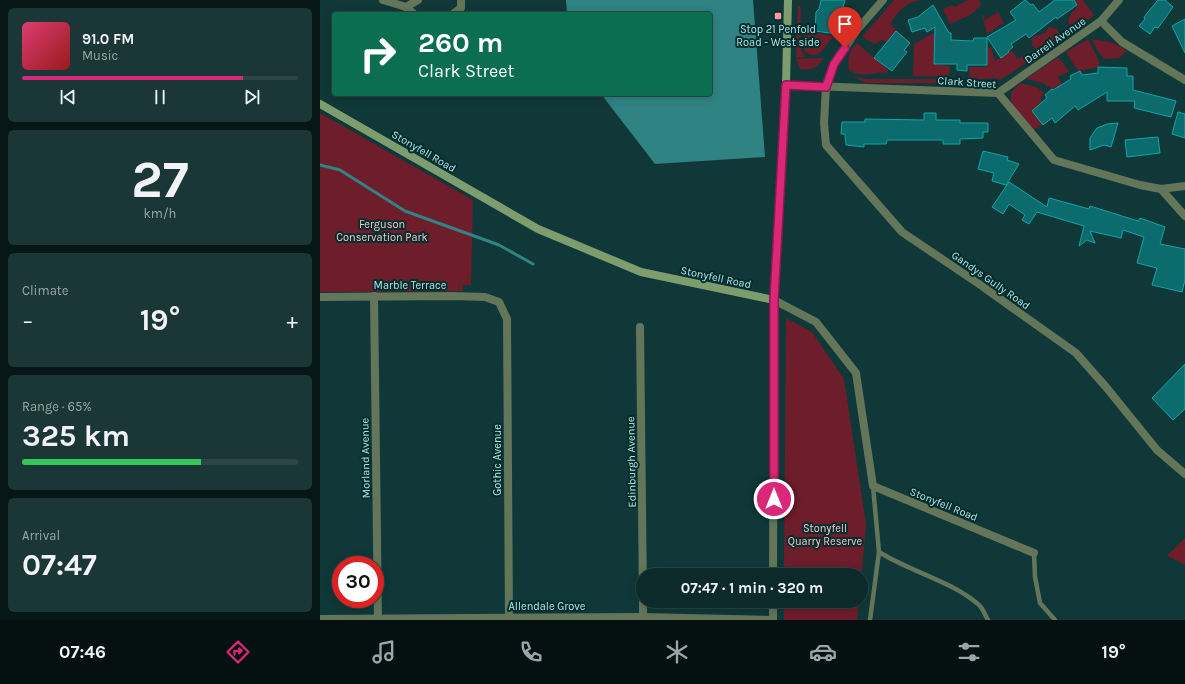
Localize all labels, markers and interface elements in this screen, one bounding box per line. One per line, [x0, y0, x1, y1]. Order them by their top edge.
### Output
pin [828, 7.0, 862, 48]
marker: Stop 21 Penfold Road - West side [773, 11, 783, 21]
icon: arrive [834, 13, 856, 35]
street label: Darrell Avenue [1022, 14, 1089, 66]
place label: Stop 21 Penfold Road - West side [736, 23, 820, 49]
text: 260 m [418, 26, 503, 59]
icon: right [352, 28, 404, 80]
text: 91.0 FM [82, 30, 134, 48]
text: Music [82, 48, 118, 63]
text: Clark Street [418, 60, 514, 82]
street label: Clark Street [937, 74, 997, 91]
icon: previous [57, 86, 79, 108]
icon: pause [149, 86, 171, 108]
icon: next [241, 86, 263, 108]
street label: Stonyfell Road [389, 128, 458, 175]
text: 27 [131, 149, 189, 210]
text: km/h [144, 206, 176, 221]
park label: Ferguson Conservation Park [336, 218, 428, 244]
street label: Gandys Gully Road [949, 248, 1032, 312]
street label: Stonyfell Road [679, 264, 752, 291]
street label: Marble Terrace [374, 279, 447, 292]
text: Climate [22, 283, 68, 298]
text: 19° [140, 302, 180, 338]
text: − [22, 308, 34, 334]
text: + [286, 308, 298, 334]
text: Range · 65% [22, 399, 92, 414]
street label: Edinburgh Avenue [624, 416, 639, 508]
street label: Morland Avenue [358, 417, 373, 498]
text: 325 km [22, 418, 130, 454]
street label: Gothic Avenue [491, 424, 504, 496]
position arrow [753, 478, 795, 520]
street label: Stonyfell Road [908, 485, 980, 524]
park label: Stonyfell Quarry Reserve [788, 522, 863, 548]
text: Arrival [22, 528, 60, 543]
text: 07:47 [22, 547, 97, 583]
speed limit sign: 30 [332, 556, 384, 608]
text: 07:47 · 1 min · 320 m [681, 579, 823, 597]
street label: Allendale Grove [509, 600, 586, 613]
icon: directions [224, 638, 252, 666]
icon: music [370, 638, 398, 666]
icon: phone [517, 638, 545, 666]
icon: climate [663, 638, 691, 666]
icon: car [809, 638, 837, 666]
icon: filters [955, 638, 983, 666]
text: 07:46 [59, 641, 106, 663]
text: 19° [1101, 641, 1126, 663]

